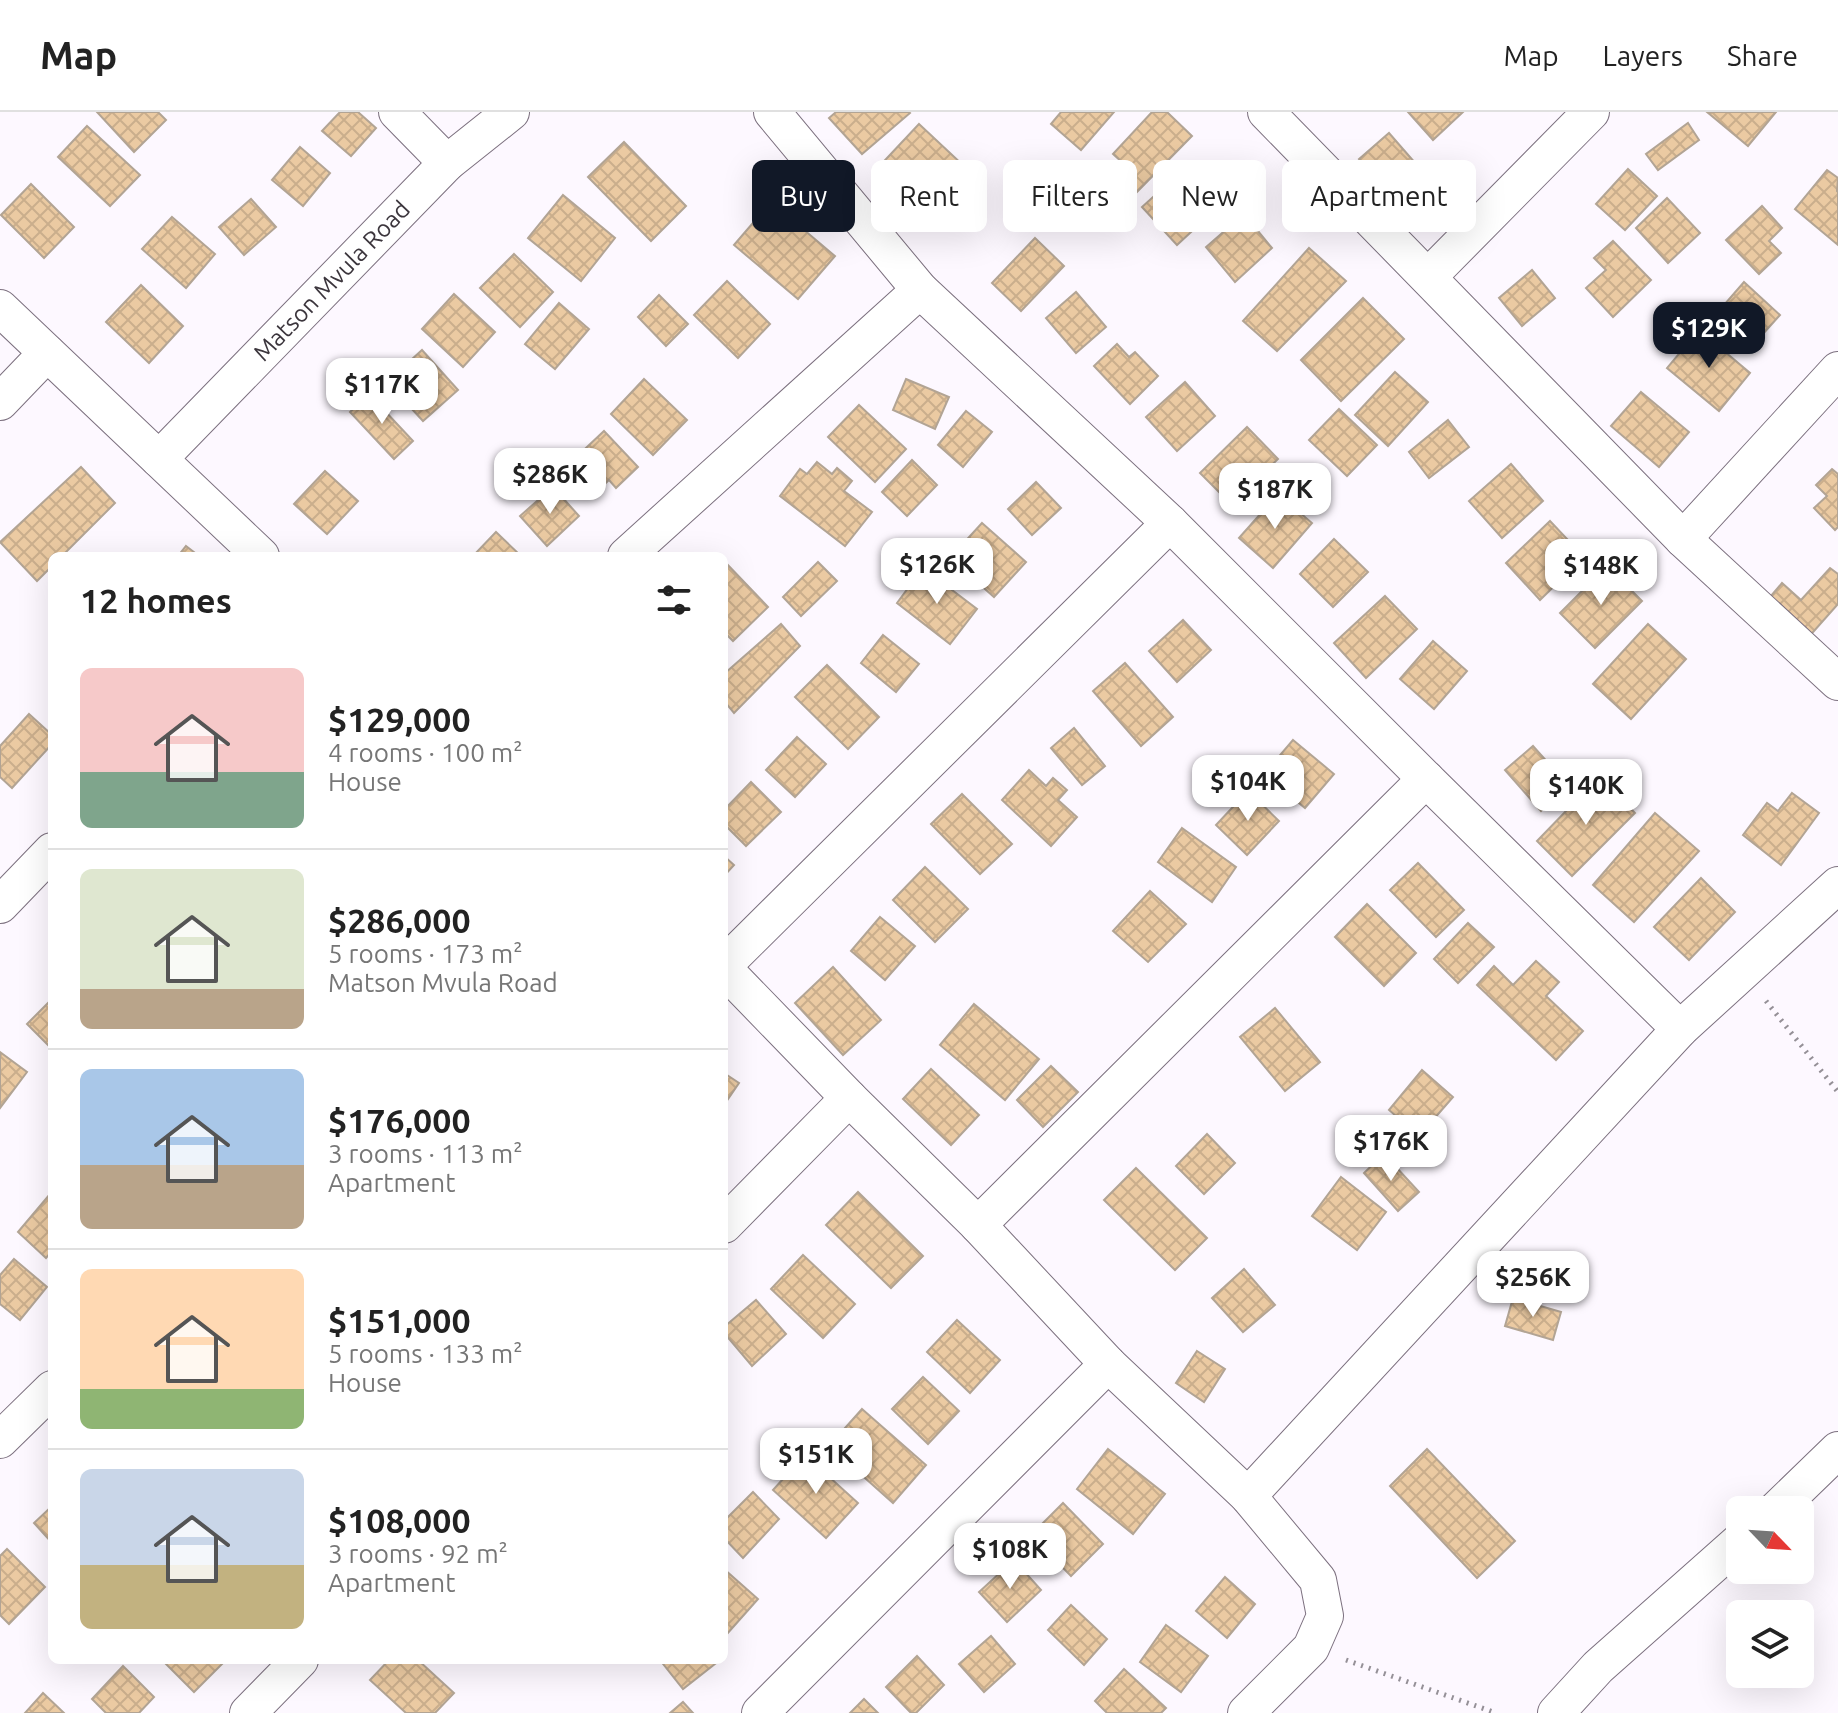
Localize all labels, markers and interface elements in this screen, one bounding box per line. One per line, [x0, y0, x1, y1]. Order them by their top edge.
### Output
text: Map [40, 34, 117, 76]
text: Map [1503, 40, 1559, 71]
text: Layers [1603, 40, 1683, 71]
text: Share [1727, 40, 1798, 71]
chip: Buy [752, 160, 855, 232]
chip: Rent [871, 160, 987, 232]
chip: Filters [1003, 160, 1137, 232]
chip: New [1153, 160, 1266, 232]
chip: Apartment [1282, 160, 1476, 232]
street label: Matson Mvula Road [248, 195, 415, 366]
pin: $129K [1653, 302, 1765, 370]
text: $129K [1671, 313, 1747, 342]
pin: $117K [326, 358, 438, 426]
text: $117K [344, 369, 420, 398]
pin: $286K [494, 448, 606, 516]
text: $286K [512, 459, 588, 488]
pin: $187K [1219, 463, 1331, 531]
text: $187K [1237, 474, 1313, 503]
pin: $126K [881, 538, 993, 606]
pin: $148K [1545, 539, 1657, 607]
text: $126K [899, 549, 975, 578]
text: $148K [1563, 550, 1639, 579]
icon: filters [652, 578, 696, 622]
text: 12 homes [80, 581, 232, 619]
icon: home [144, 700, 240, 796]
text: $129,000 [328, 700, 471, 738]
text: 4 rooms · 100 m² [328, 738, 523, 767]
pin: $104K [1192, 755, 1304, 823]
pin: $140K [1530, 759, 1642, 827]
text: $104K [1210, 766, 1286, 795]
text: House [328, 767, 402, 796]
text: $140K [1548, 770, 1624, 799]
icon: home [144, 901, 240, 997]
text: $286,000 [328, 901, 471, 939]
text: 5 rooms · 173 m² [328, 939, 523, 968]
text: Matson Mvula Road [328, 968, 558, 997]
icon: home [144, 1101, 240, 1197]
text: $176,000 [328, 1101, 471, 1139]
pin: $176K [1335, 1115, 1447, 1183]
text: $176K [1353, 1126, 1429, 1155]
text: 3 rooms · 113 m² [328, 1139, 523, 1168]
text: Apartment [328, 1168, 455, 1197]
pin: $256K [1477, 1251, 1589, 1319]
text: $256K [1495, 1262, 1571, 1291]
icon: home [144, 1301, 240, 1397]
text: $151,000 [328, 1301, 471, 1339]
text: 5 rooms · 133 m² [328, 1339, 523, 1368]
text: House [328, 1368, 402, 1397]
pin: $151K [760, 1428, 872, 1496]
text: $151K [778, 1439, 854, 1468]
north arrow [1726, 1496, 1814, 1584]
map controls [1726, 1496, 1814, 1688]
icon: home [144, 1501, 240, 1597]
text: $108,000 [328, 1501, 471, 1539]
pin: $108K [954, 1523, 1066, 1591]
text: $108K [972, 1534, 1048, 1563]
text: 3 rooms · 92 m² [328, 1539, 508, 1568]
text: Apartment [328, 1568, 455, 1597]
button: layers [1726, 1600, 1814, 1688]

